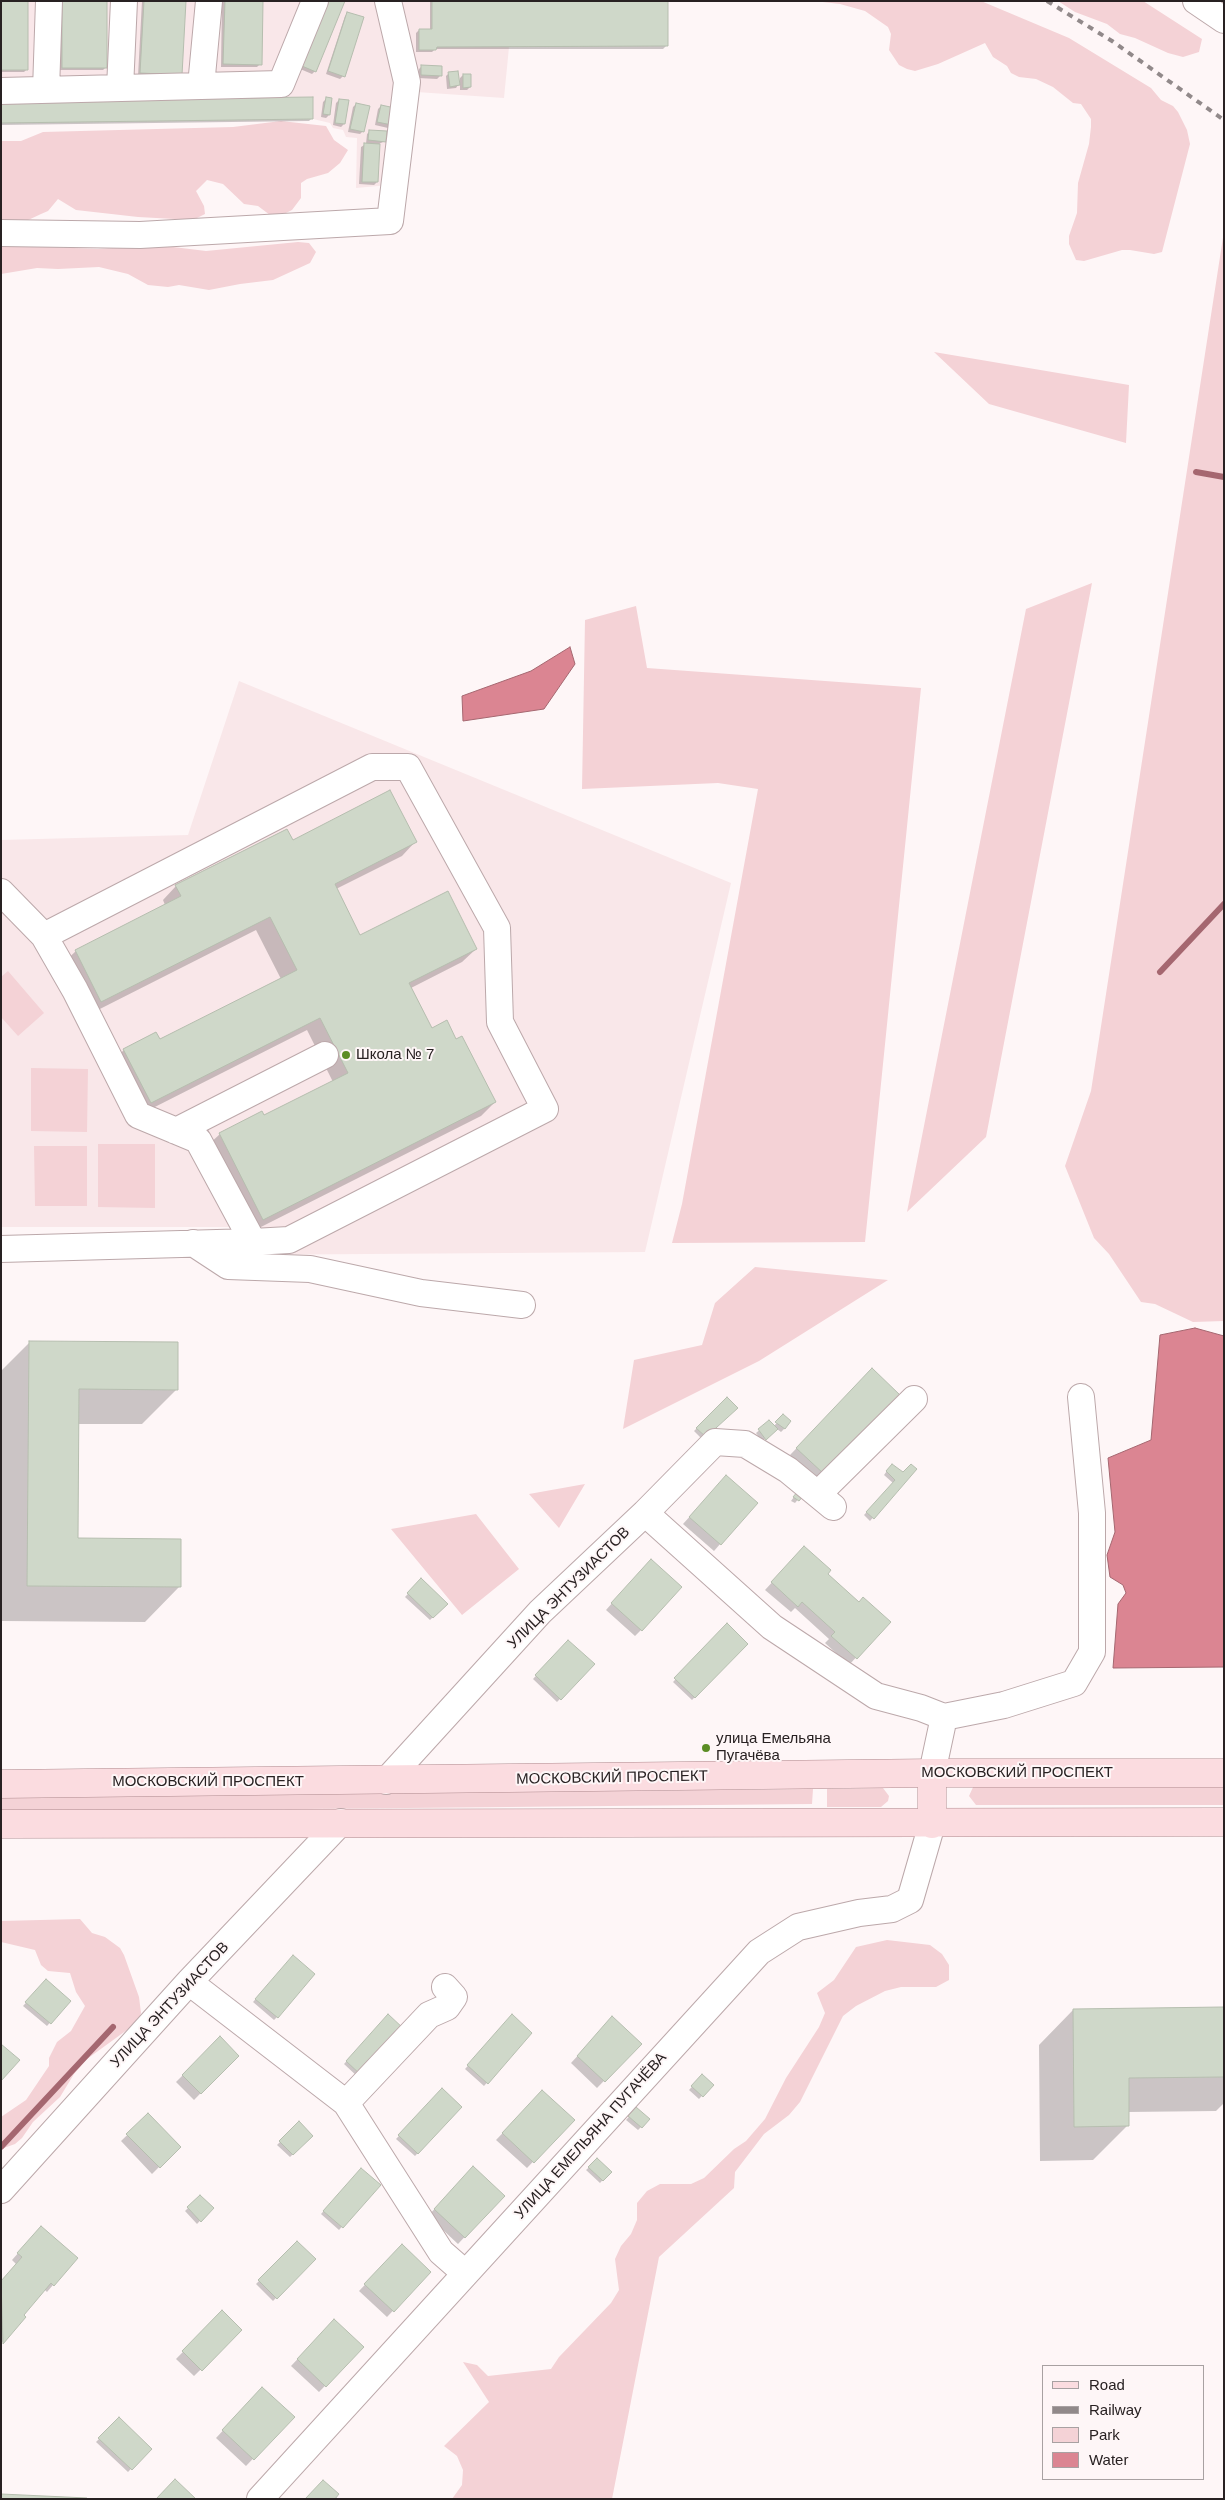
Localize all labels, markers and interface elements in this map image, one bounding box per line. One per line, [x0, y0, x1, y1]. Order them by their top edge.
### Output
place label: Школа № 7 [356, 1046, 434, 1064]
marker: Школа № 7 [340, 1049, 352, 1061]
street label: УЛИЦА ЭНТУЗИАСТОВ [504, 1523, 634, 1653]
place label: улица Емельяна Пугачёва [716, 1730, 831, 1765]
marker: улица Емельяна Пугачёва [700, 1742, 712, 1754]
street label: МОСКОВСКИЙ ПРОСПЕКТ [921, 1764, 1113, 1782]
street label: МОСКОВСКИЙ ПРОСПЕКТ [516, 1767, 708, 1789]
street label: МОСКОВСКИЙ ПРОСПЕКТ [112, 1773, 304, 1791]
street label: УЛИЦА ЭНТУЗИАСТОВ [107, 1939, 233, 2071]
street label: УЛИЦА ЕМЕЛЬЯНА ПУГАЧЁВА [511, 2049, 671, 2223]
legend [1042, 2365, 1205, 2480]
text: Road [1089, 2376, 1125, 2393]
text: Railway [1089, 2401, 1142, 2418]
text: Park [1089, 2426, 1120, 2443]
text: Water [1089, 2451, 1128, 2468]

